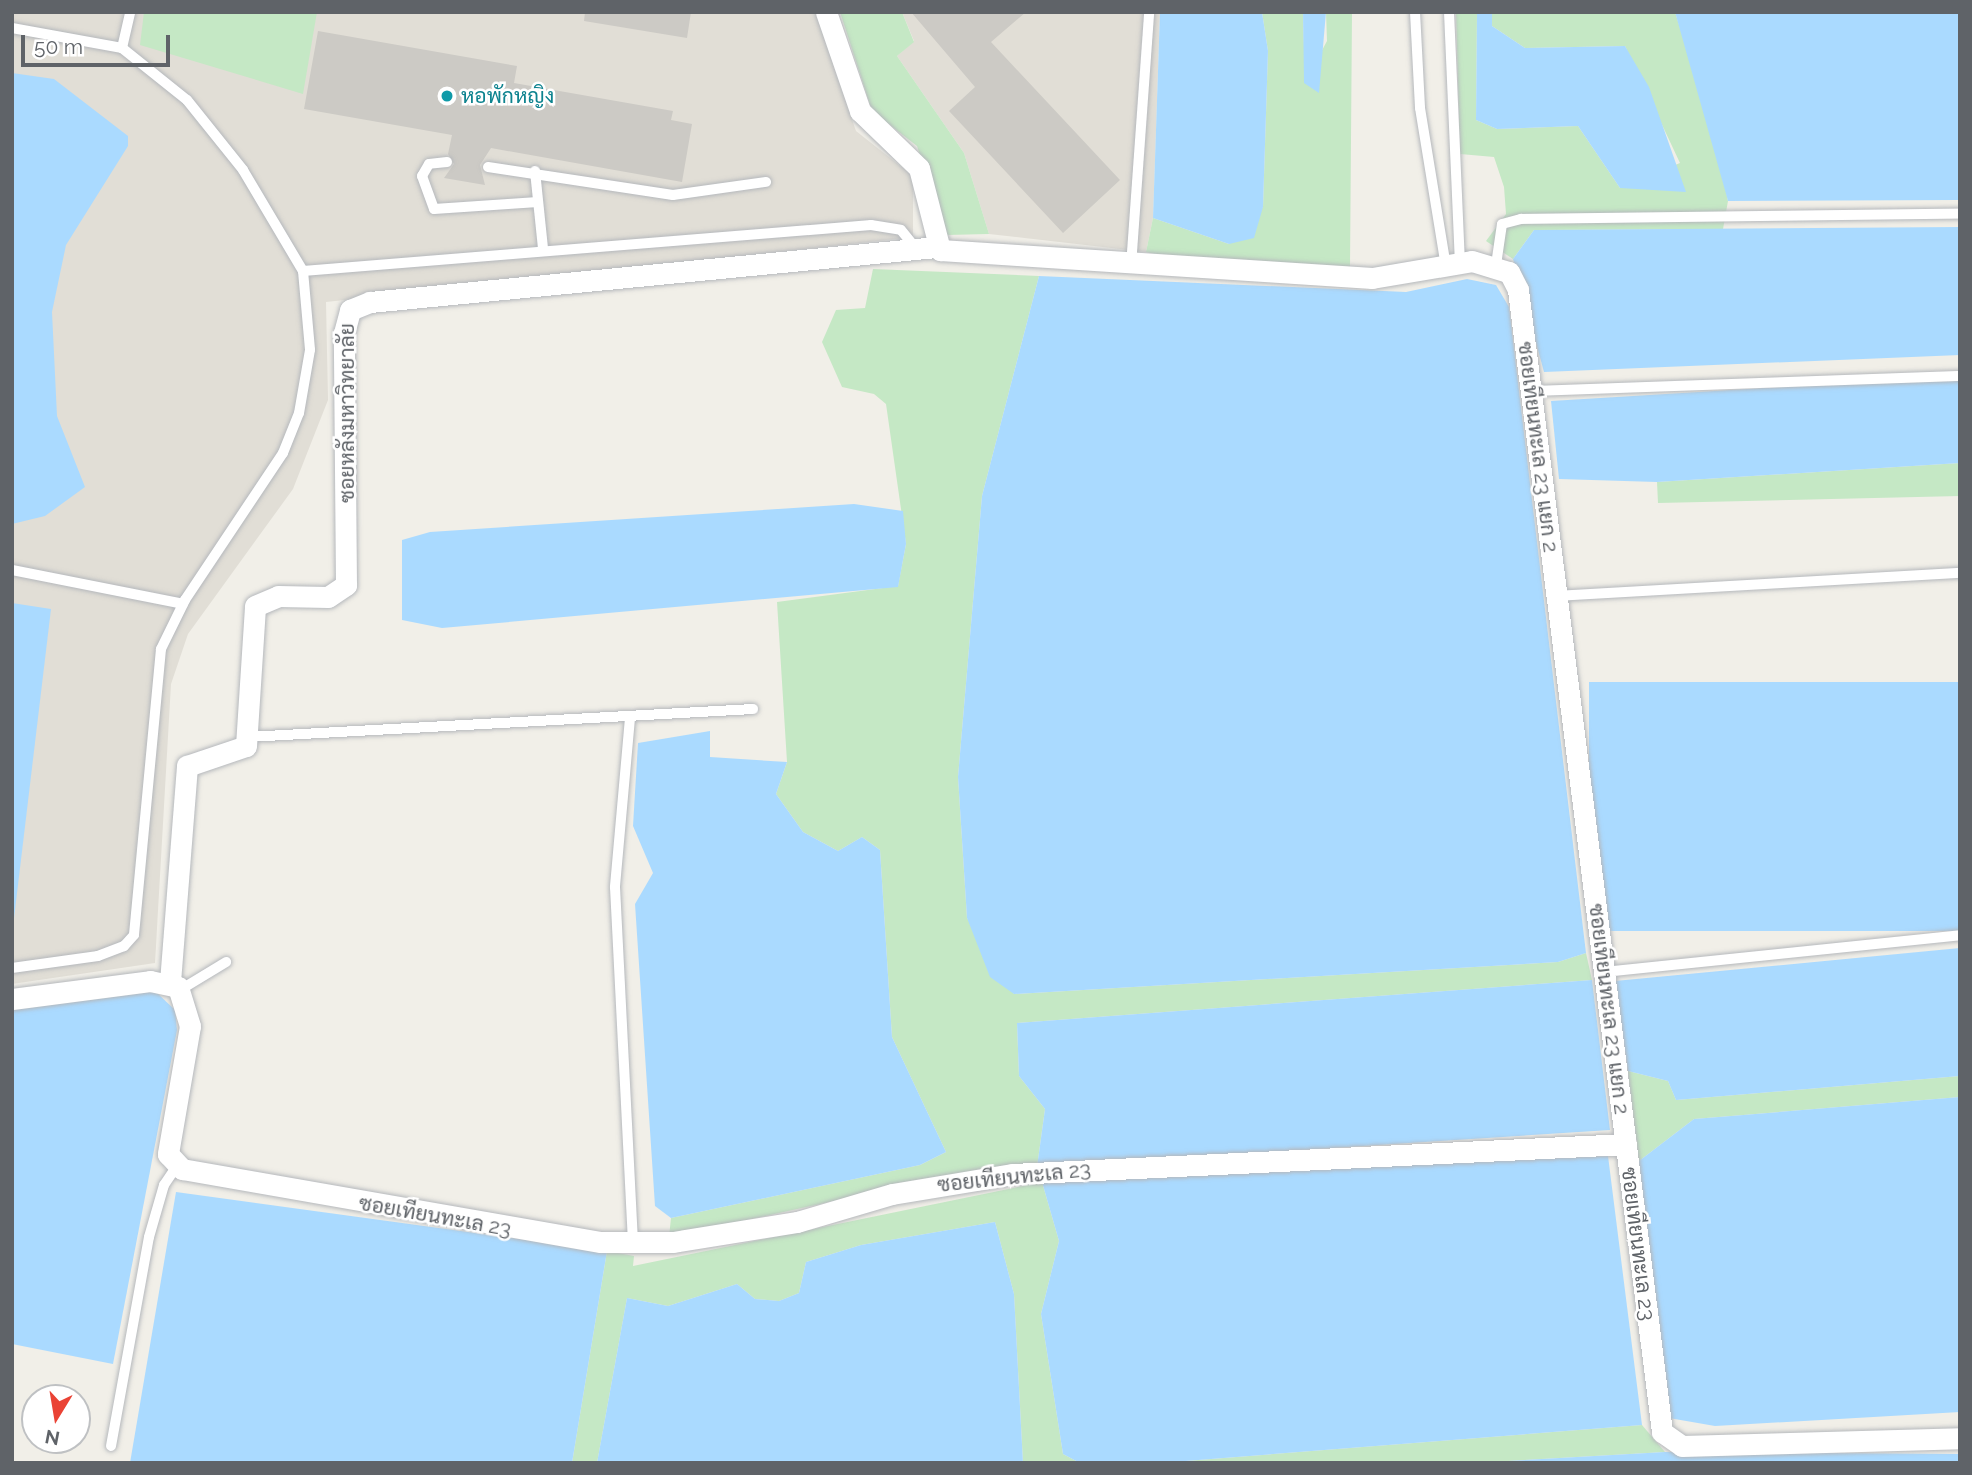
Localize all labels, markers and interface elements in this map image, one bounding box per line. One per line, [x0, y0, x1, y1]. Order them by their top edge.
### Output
scale bar [24, 21, 173, 65]
text: 50 m [34, 34, 83, 59]
place label: หอพักหญิง [461, 83, 554, 109]
marker: หอพักหญิง [439, 88, 455, 104]
street label: ซอยหลังมหาวิทยาลัย [334, 323, 360, 503]
street label: ซอยเทียนทะเล 23 แยก 2 [1513, 340, 1563, 554]
street label: ซอยเทียนทะเล 23 แยก 2 [1584, 902, 1634, 1116]
street label: ซอยเทียนทะเล 23 [936, 1156, 1092, 1198]
street label: ซอยเทียนทะเล 23 [1616, 1166, 1660, 1322]
street label: ซอยเทียนทะเล 23 [357, 1190, 513, 1242]
north arrow [21, 1384, 91, 1454]
text: N [43, 1425, 62, 1450]

